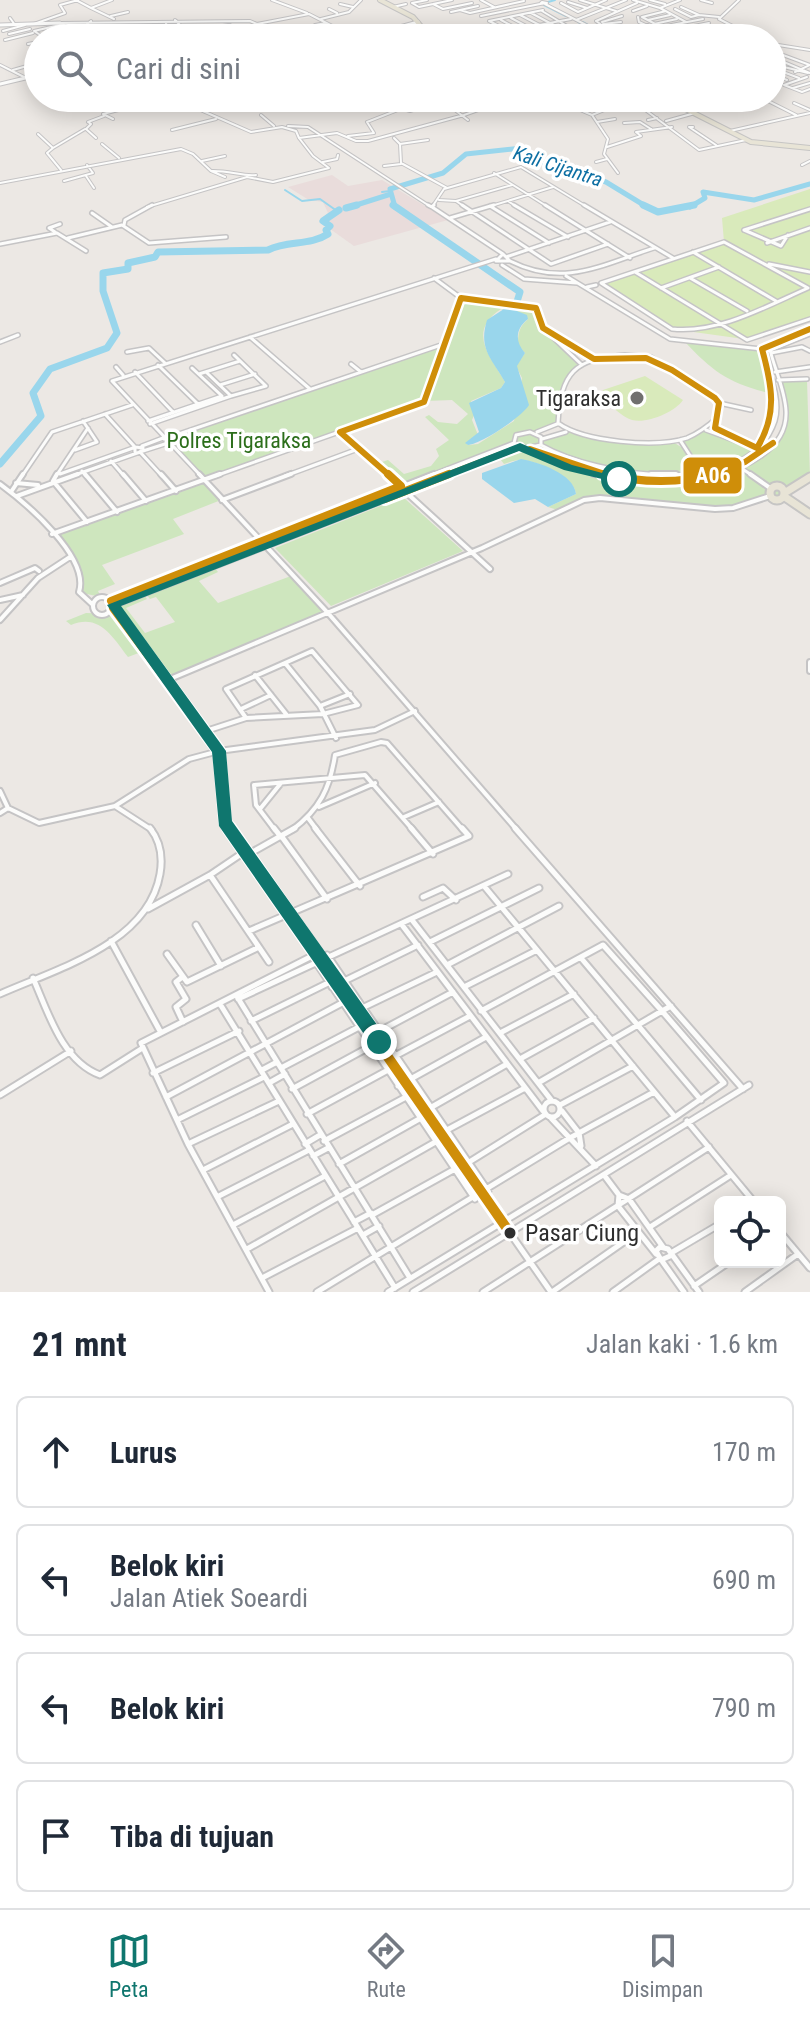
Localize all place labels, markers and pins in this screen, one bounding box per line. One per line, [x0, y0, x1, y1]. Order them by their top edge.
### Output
place label: Tigaraksa [536, 386, 621, 411]
marker: Tigaraksa [628, 389, 646, 407]
place label: Pasar Ciung [525, 1219, 639, 1247]
marker: Pasar Ciung [502, 1225, 518, 1241]

